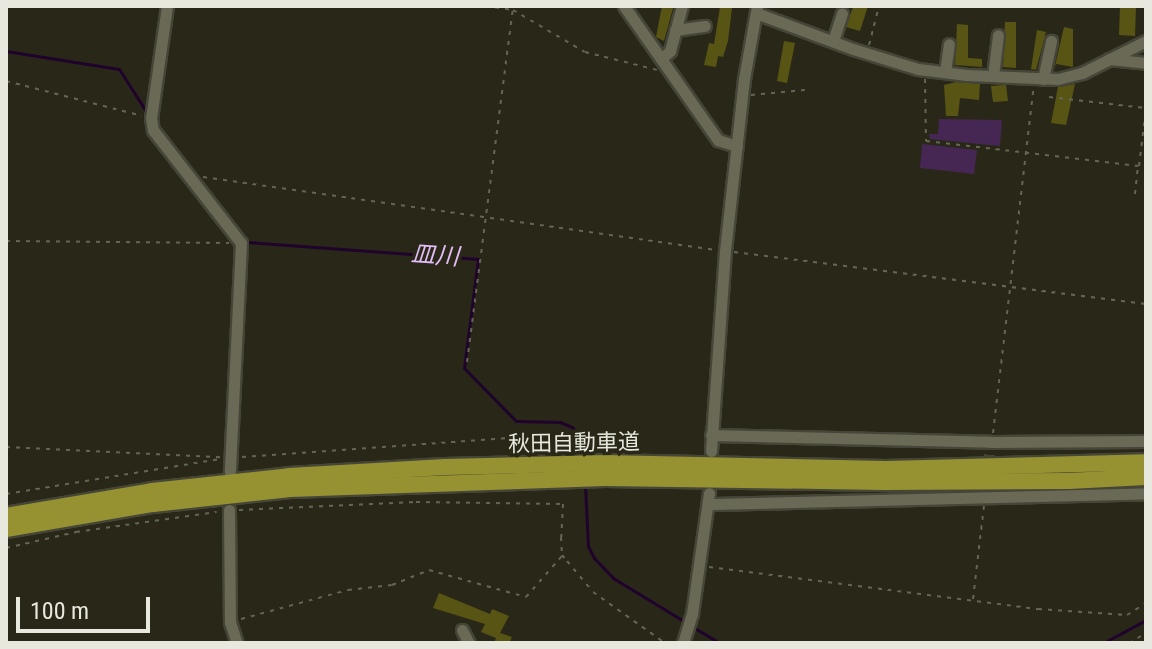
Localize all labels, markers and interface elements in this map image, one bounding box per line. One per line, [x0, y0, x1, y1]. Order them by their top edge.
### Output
water label: 皿川 [410, 240, 460, 272]
street label: 秋田自動車道 [508, 429, 640, 457]
scale bar [20, 581, 154, 631]
text: 100 m [30, 597, 89, 625]

